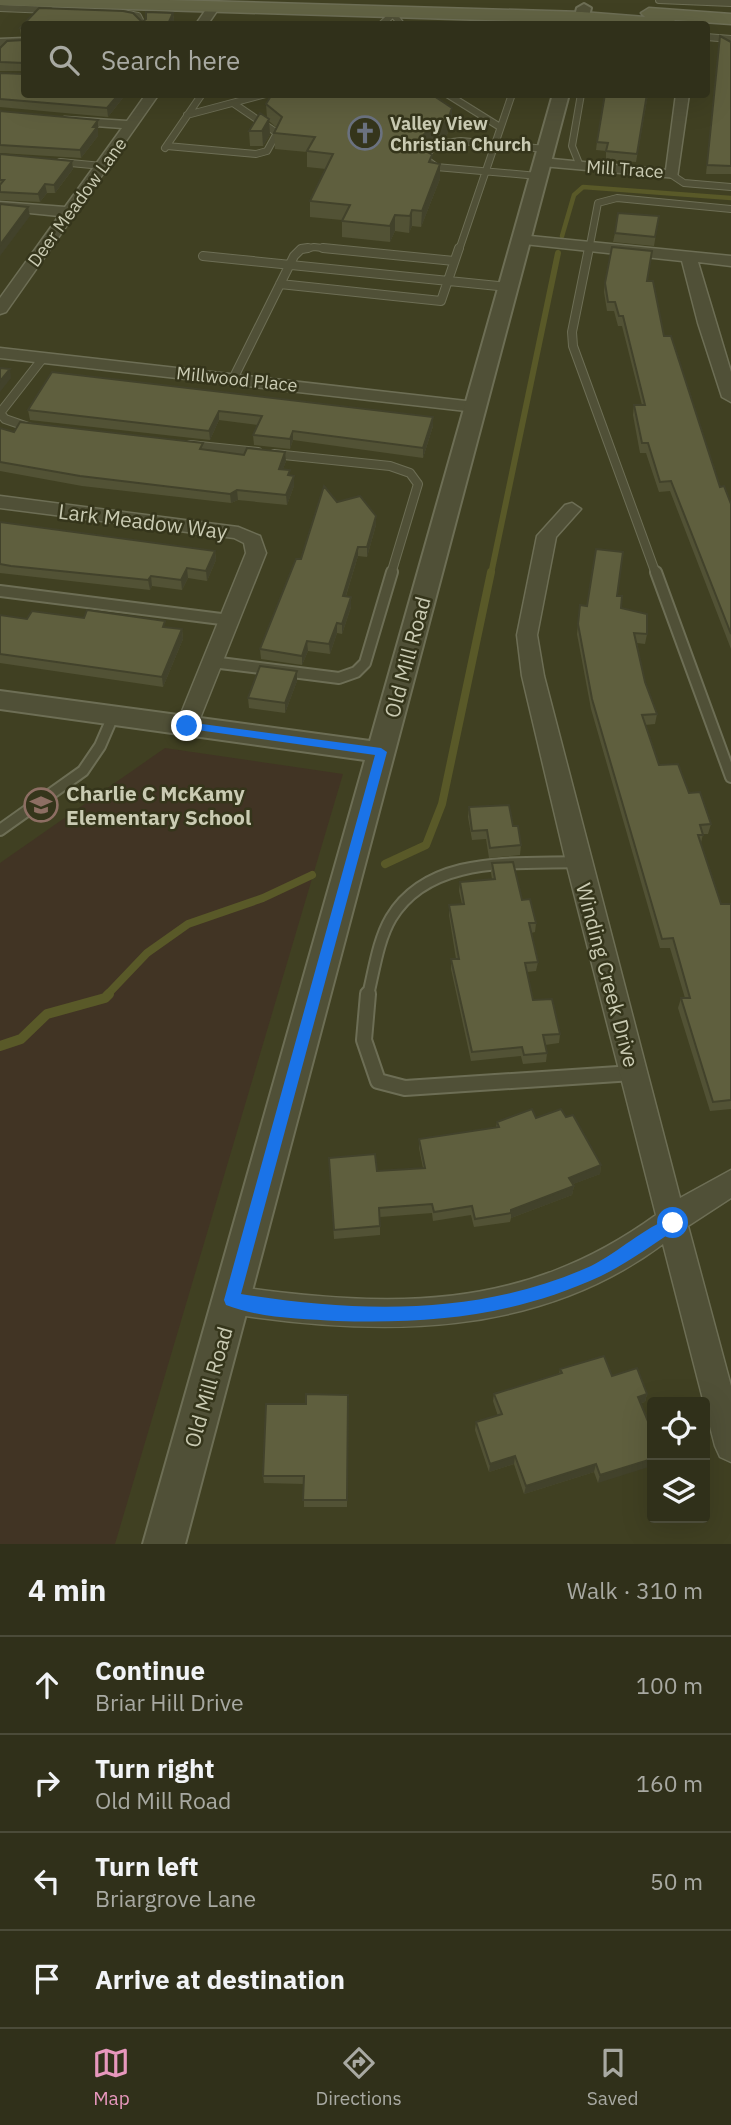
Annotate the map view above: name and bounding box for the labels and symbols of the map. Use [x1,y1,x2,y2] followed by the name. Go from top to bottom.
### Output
[390,112,531,156] place label: Valley View Christian Church
[346,114,384,152] church icon: Valley View Christian Church
[22,133,132,271] street label: Deer Meadow Lane
[586,155,665,183] street label: Mill Trace
[175,361,299,397] street label: Millwood Place
[57,497,230,545] street label: Lark Meadow Way
[377,593,437,721] street label: Old Mill Road
[171,710,202,741] route end
[66,779,251,831] place label: Charlie C McKamy Elementary School
[22,786,60,824] school or university icon: Charlie C McKamy Elementary School
[570,880,646,1070] street label: Winding Creek Drive
[657,1207,688,1238] route start
[177,1323,239,1451] street label: Old Mill Road

